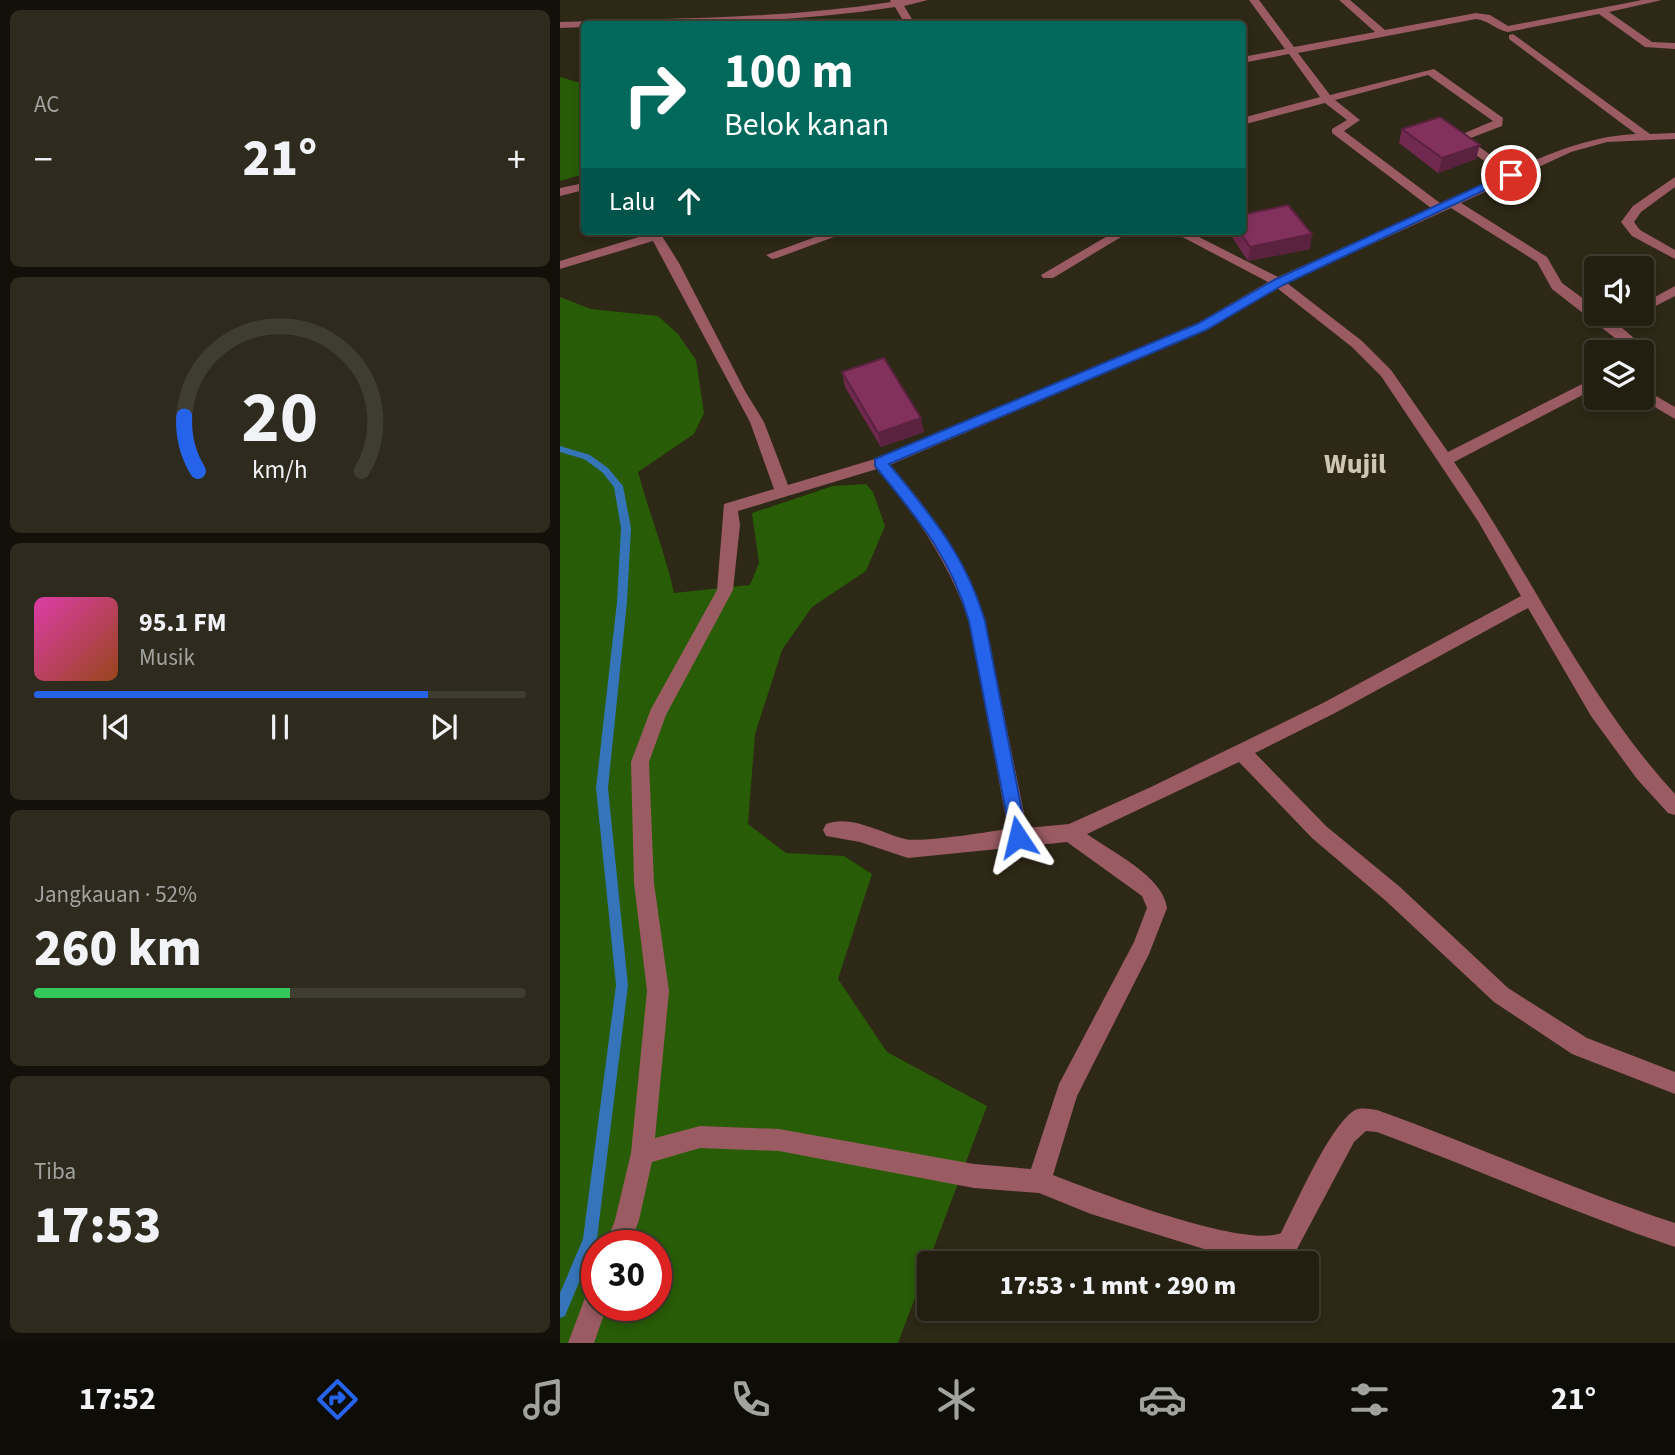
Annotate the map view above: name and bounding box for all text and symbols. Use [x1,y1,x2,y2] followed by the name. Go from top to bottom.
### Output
[724,37,853,107] text: 100 m
[609,49,700,140] icon: right
[34,88,59,121] text: AC
[724,102,889,148] text: Belok kanan
[243,122,317,196] text: 21°
[34,133,53,187] text: −
[507,133,526,187] text: +
[1481,145,1541,205] pin
[1492,156,1530,194] icon: arrive
[670,182,708,220] icon: ahead
[609,183,656,220] text: Lalu
[1584,256,1654,410] map controls
[1584,256,1654,326] button: sound
[1584,340,1654,410] button: layers
[242,366,318,470] text: 20
[1324,444,1386,484] district label: Wujil
[252,452,308,488] text: km/h
[139,604,227,641] text: 95.1 FM
[139,641,195,674] text: Musik
[97,708,135,746] icon: previous
[261,708,299,746] icon: pause
[425,708,463,746] icon: next
[981,800,1055,874] position arrow
[34,878,197,911] text: Jangkauan · 52%
[34,912,202,986] text: 260 km
[34,1155,76,1188] text: Tiba
[34,1189,161,1263] text: 17:53
[581,1230,672,1321] speed limit sign: 30
[1000,1267,1236,1304] text: 17:53 · 1 mnt · 290 m
[313,1375,362,1424] icon: directions
[519,1375,568,1424] icon: music
[726,1375,775,1424] icon: phone
[932,1375,981,1424] icon: climate
[1138,1375,1187,1424] icon: car
[1345,1375,1394,1424] icon: filters
[79,1376,156,1422] text: 17:52
[1551,1376,1596,1422] text: 21°

